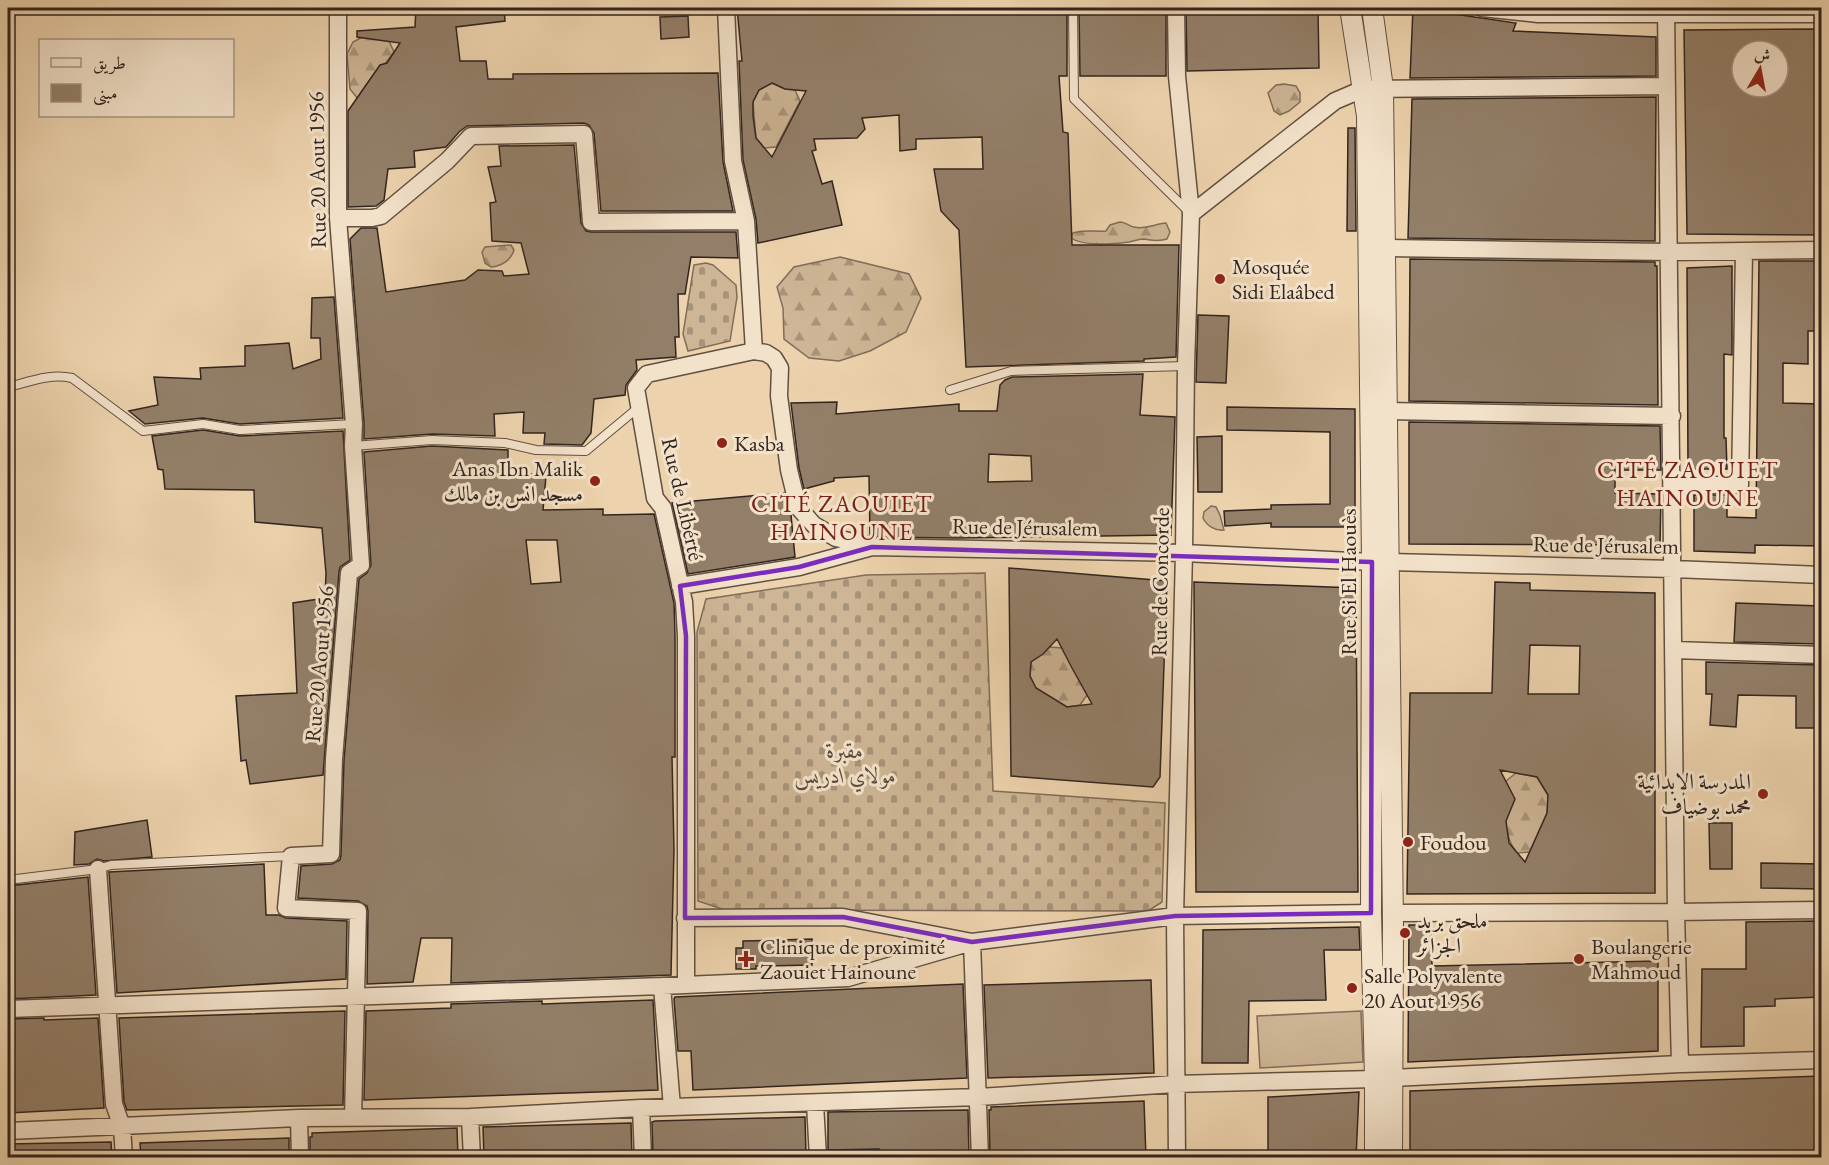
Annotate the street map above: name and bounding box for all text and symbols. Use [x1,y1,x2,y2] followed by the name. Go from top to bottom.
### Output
[39,39,234,117] legend
[1730,39,1790,99] north arrow
[1753,43,1772,66] text: ش
[93,51,126,75] text: طريق
[93,81,118,106] text: مبنى
[301,91,333,249] street label: Rue 20 Aout 1956
[1232,252,1335,306] place label: Mosquée Sidi Elaâbed
[1213,272,1227,286] marker: Mosquée Sidi Elaâbed
[734,429,785,458] place label: Kasba
[655,435,711,564] street label: Rue de Libérté
[715,436,729,450] marker: Kasba
[444,454,584,509] place label: Anas Ibn Malik مسجد انس بن مالك
[1597,454,1779,513] district label: CITÉ ZAOUIET HAINOUNE
[588,474,602,488] marker: Anas Ibn Malik مسجد انس بن مالك
[751,488,933,547] district label: CITÉ ZAOUIET HAINOUNE
[1144,507,1176,657] street label: Rue de Concorde
[1334,508,1363,656] street label: Rue Si El Haouès
[952,511,1098,543] street label: Rue de Jérusalem
[1533,529,1679,561] street label: Rue de Jérusalem
[298,584,340,743] street label: Rue 20 Aout 1956
[794,736,896,793] park label: مقبرة مولاي ادريس
[1637,767,1751,821] place label: المدرسة الابدائية محمد بوضياف
[1756,787,1770,801] marker: المدرسة الابدائية محمد بوضياف
[1420,828,1487,857] place label: Foudou
[1401,835,1415,849] marker: Foudou
[1415,906,1488,960] place label: ملحق بريد الجزائر
[1398,926,1412,940] marker: ملحق بريد الجزائر
[760,932,946,986] place label: Clinique de proximité Zaouiet Hainoune
[1591,932,1692,986] place label: Boulangerie Mahmoud
[737,950,755,968] marker: Clinique de proximité Zaouiet Hainoune
[1572,952,1586,966] marker: Boulangerie Mahmoud
[1364,961,1503,1015] place label: Salle Polyvalente 20 Aout 1956
[1345,981,1359,995] marker: Salle Polyvalente 20 Aout 1956

